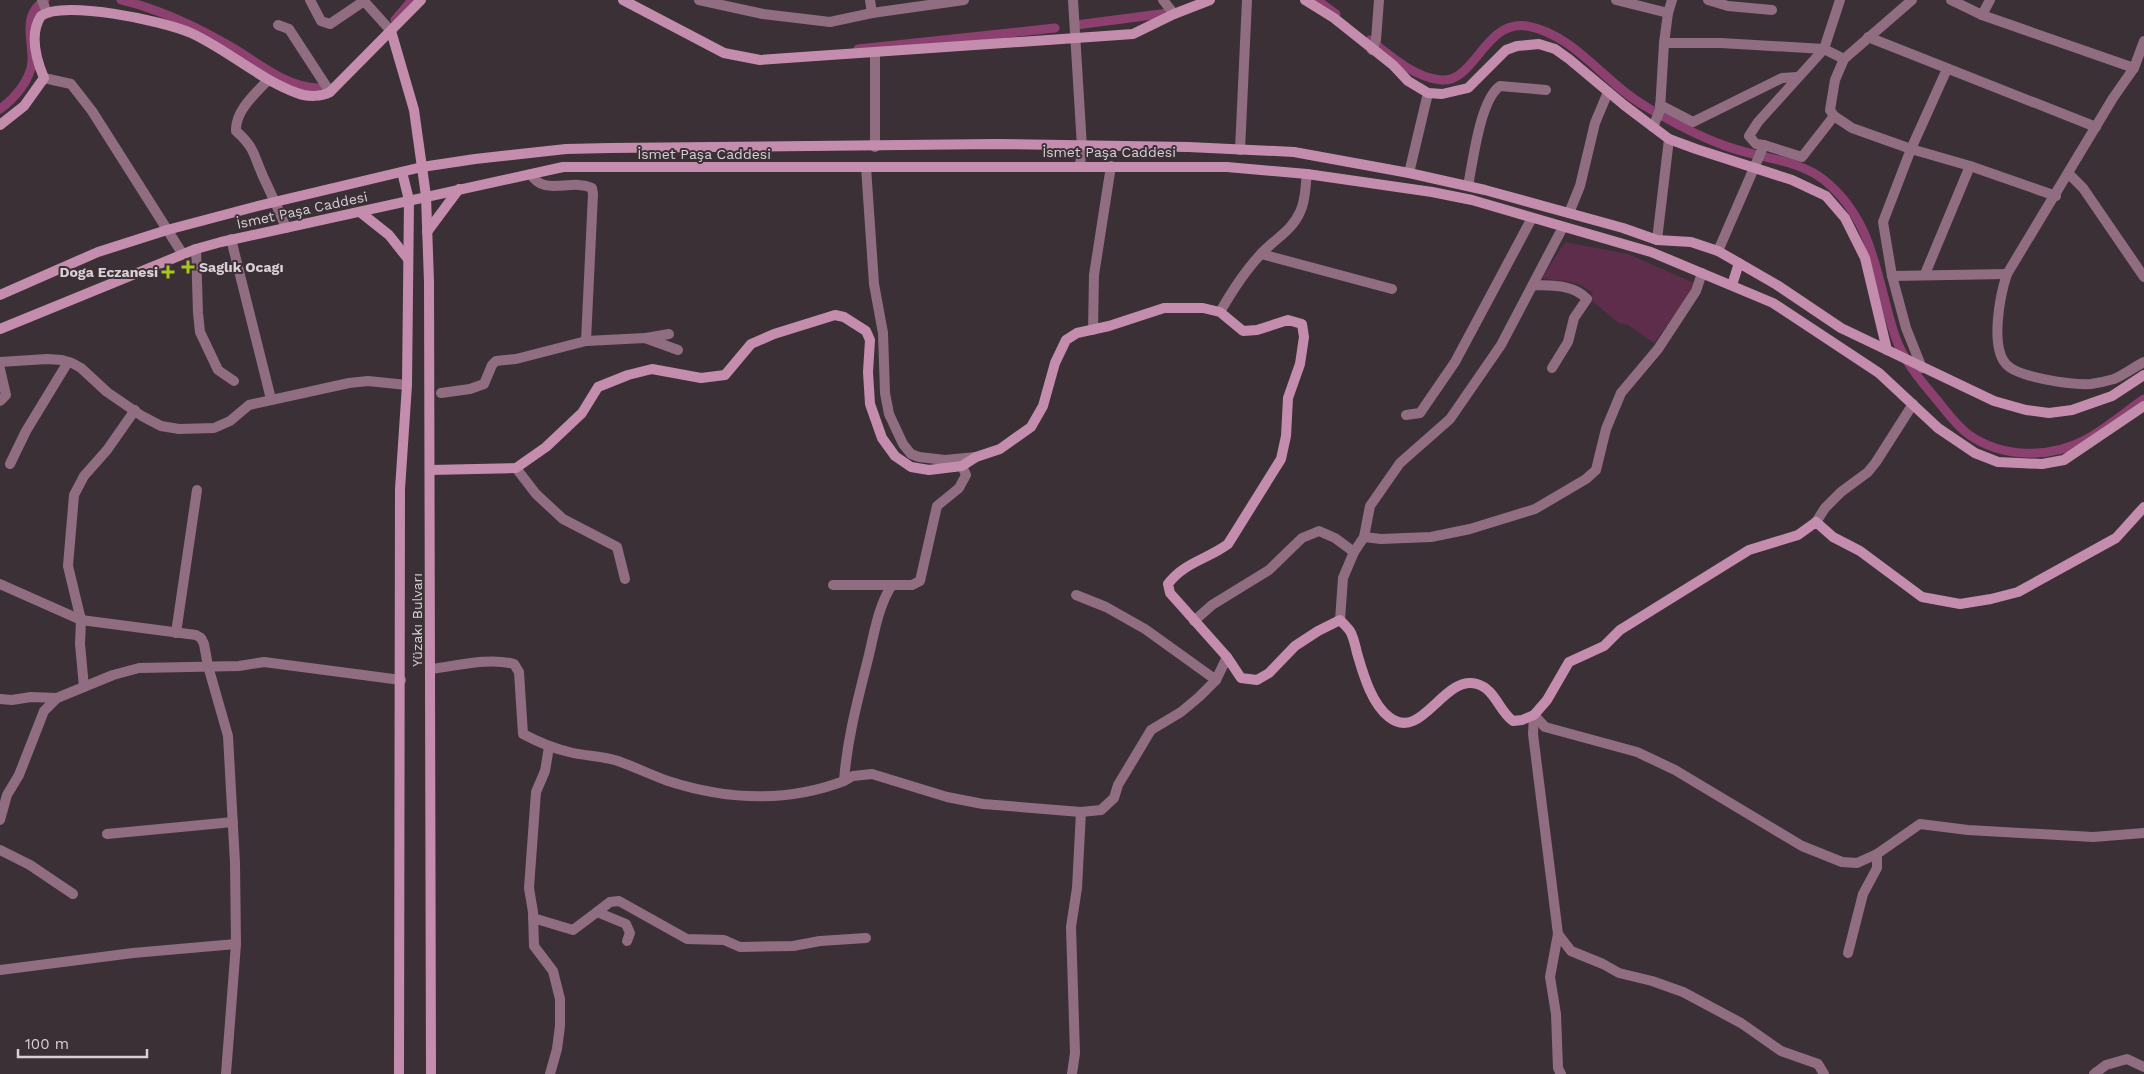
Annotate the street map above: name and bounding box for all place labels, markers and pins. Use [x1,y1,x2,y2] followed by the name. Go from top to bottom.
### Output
[199,259,284,275] place label: Saglık Ocagı
[181,260,195,274] marker: Saglık Ocagı
[60,264,158,280] place label: Doga Eczanesi
[162,266,174,278] marker: Doga Eczanesi

